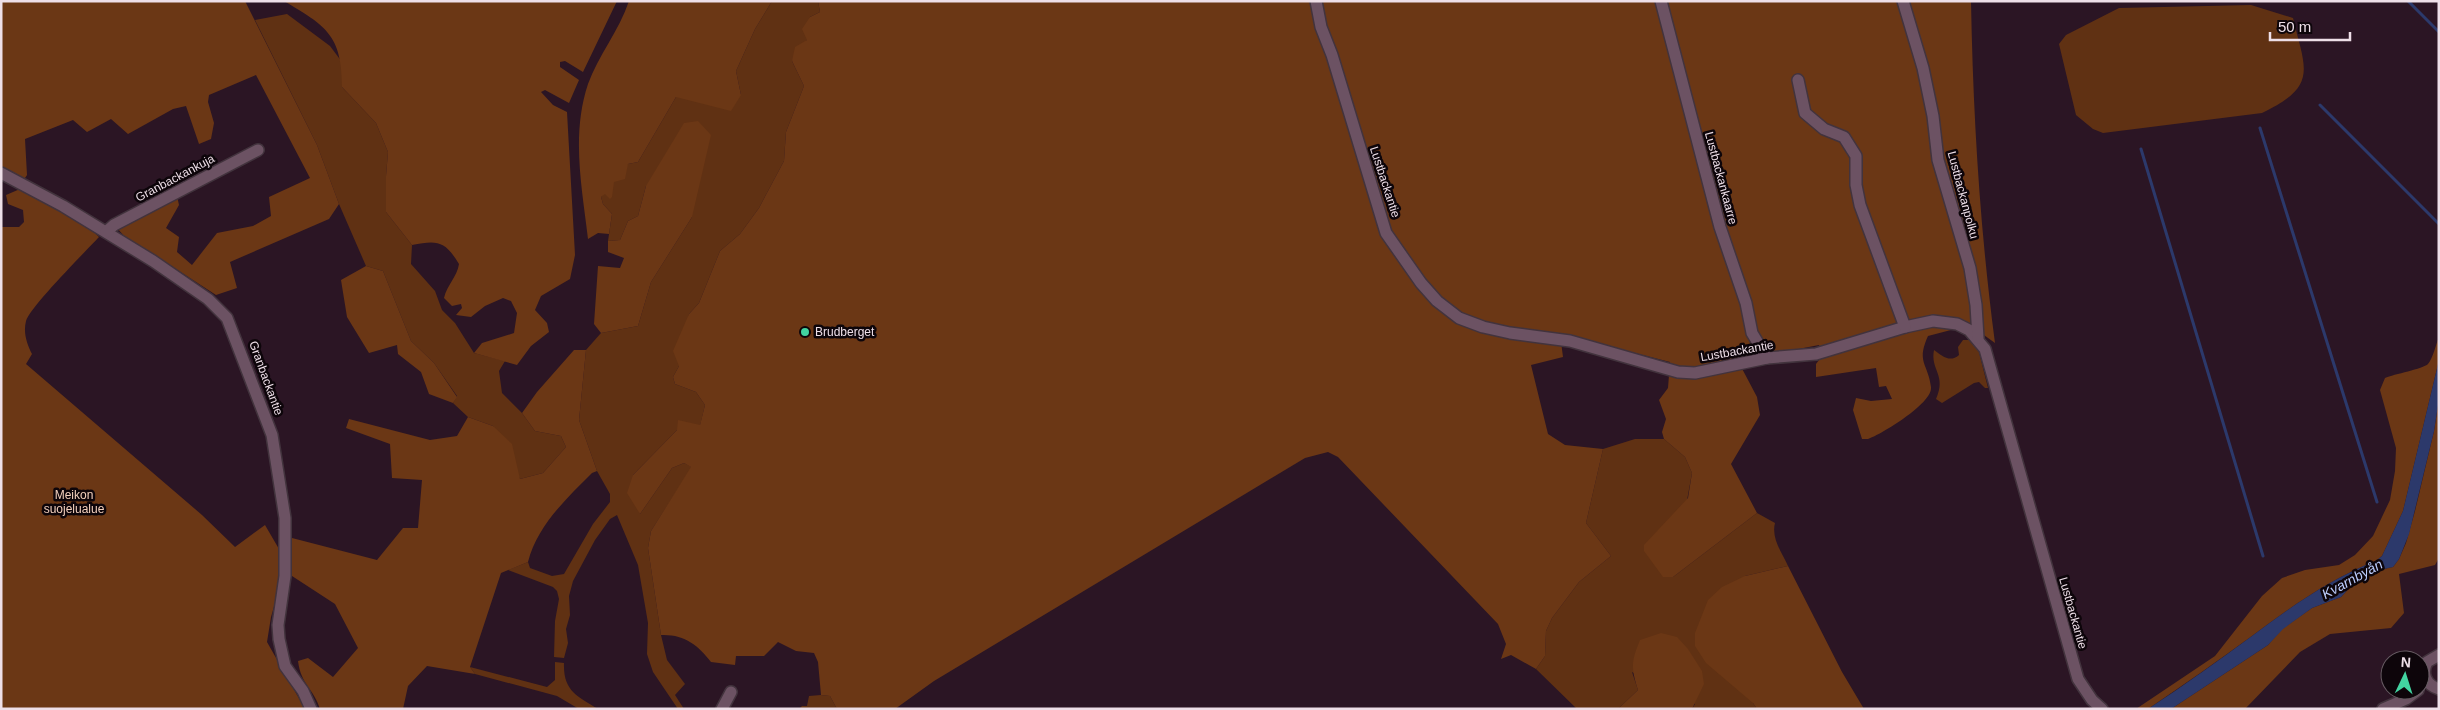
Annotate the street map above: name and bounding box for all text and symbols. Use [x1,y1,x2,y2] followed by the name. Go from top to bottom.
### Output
[2270,10,2350,42] scale bar
[2278,18,2311,35] text: 50 m
[1702,130,1740,226] street label: Lustbackankaarre
[1367,145,1403,220] street label: Lustbackantie
[1945,150,1981,240] street label: Lustbackanpolku
[133,151,217,205] street label: Granbackankuja
[815,325,875,339] place label: Brudberget
[799,326,811,338] marker: Brudberget
[1699,338,1775,364] street label: Lustbackantie
[246,339,286,417] street label: Granbackantie
[44,488,105,516] park label: Meikon suojelualue
[2319,556,2385,602] water label: Kvarnbyån
[2056,575,2090,651] street label: Lustbackantie
[2380,650,2430,700] north arrow
[2400,654,2412,670] text: N

